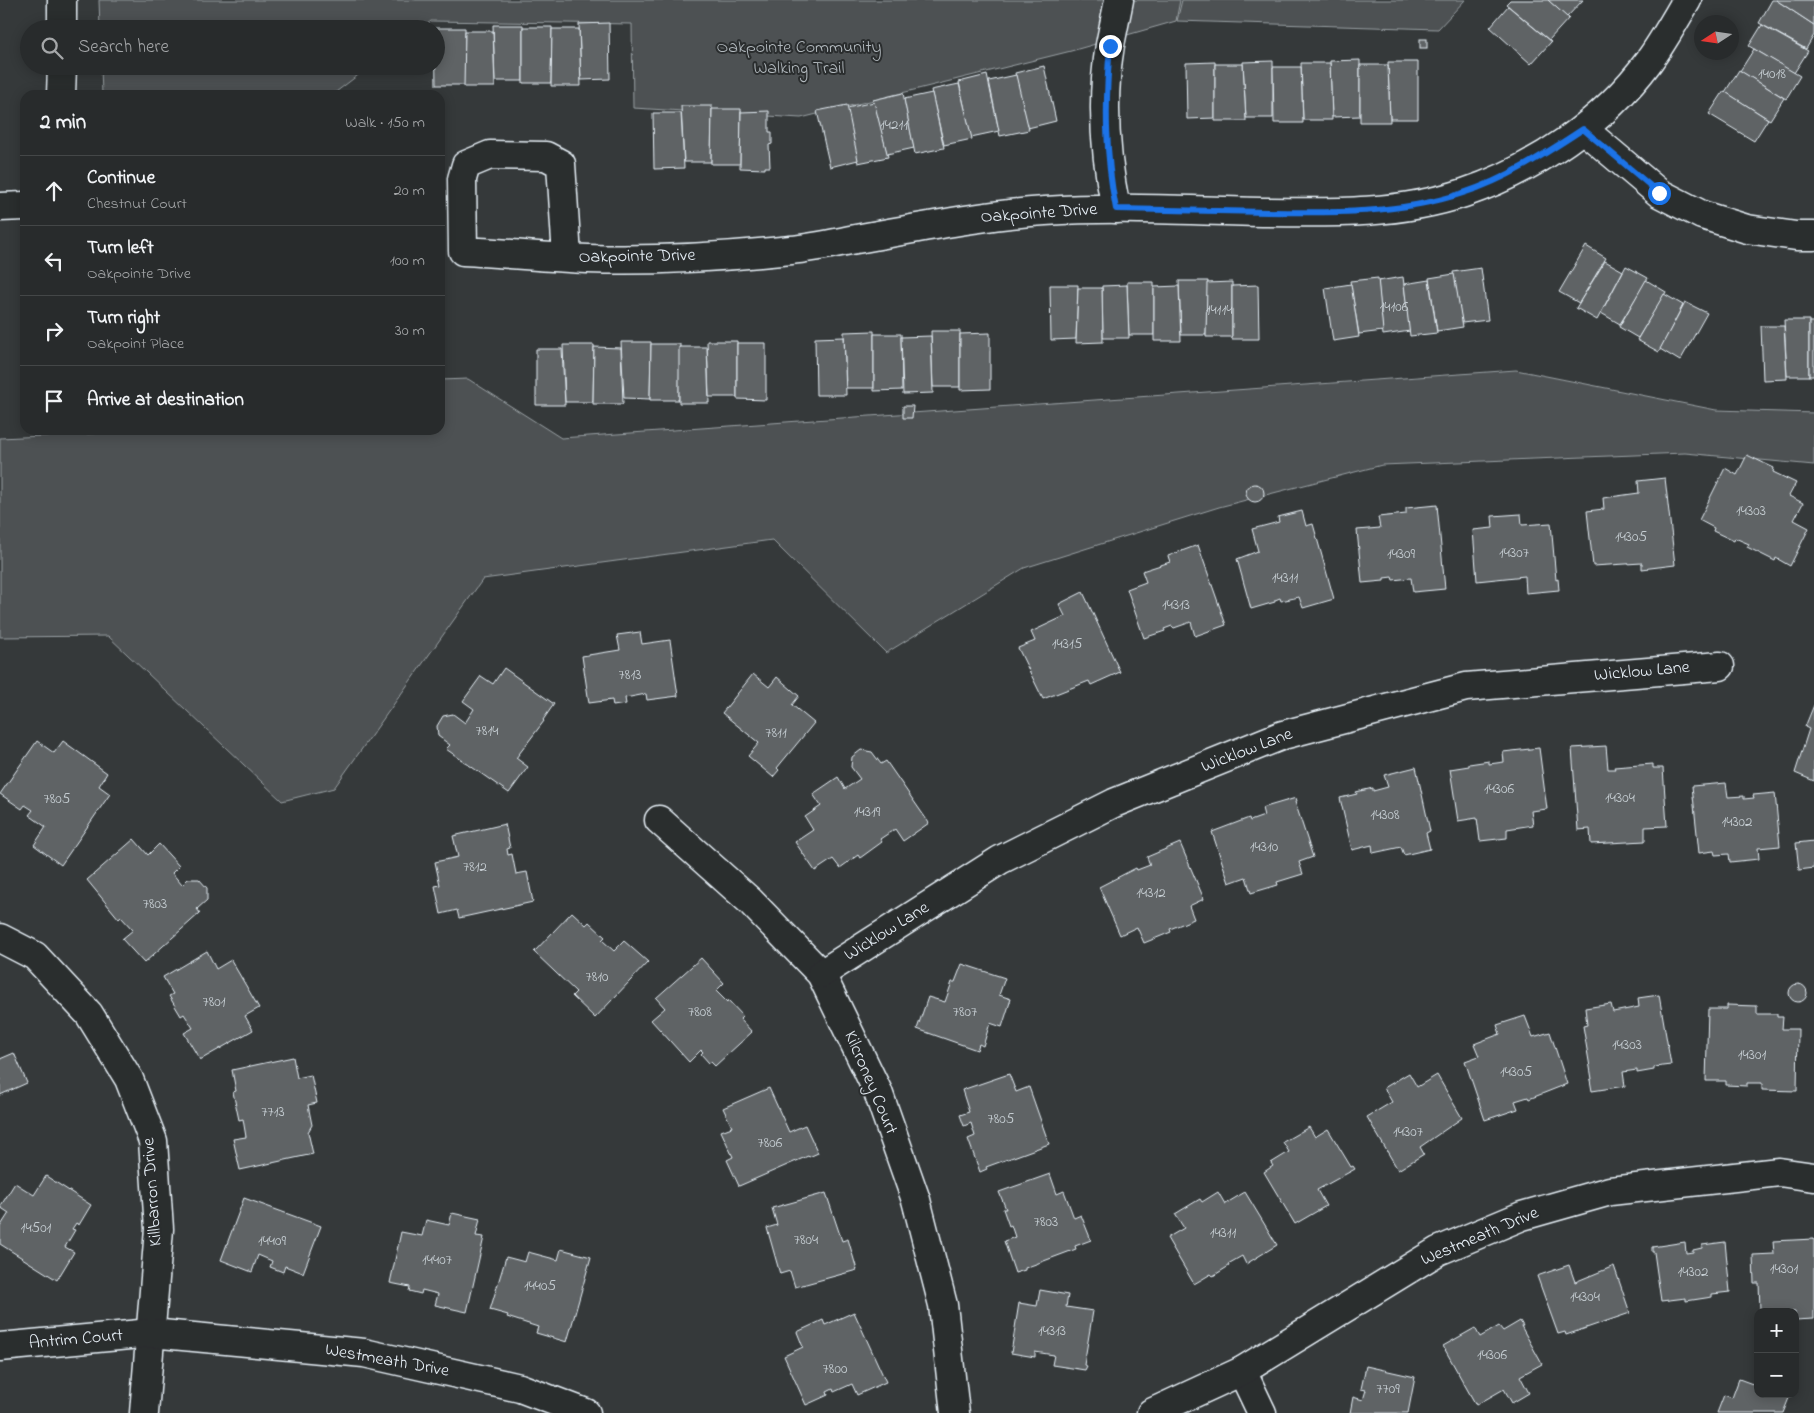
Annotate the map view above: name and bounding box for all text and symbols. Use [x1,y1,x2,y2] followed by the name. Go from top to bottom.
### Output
[1694,15,1739,60] north arrow
[20,20,445,75] search box
[38,34,66,62] icon: search
[78,34,169,61] text: Search here
[717,35,881,83] park label: Oakpointe Community Walking Trail
[1099,35,1122,58] route end
[1758,63,1786,85] house number: 14018
[40,108,86,138] text: 2 min
[345,111,425,135] text: Walk · 150 m
[880,114,908,136] house number: 14211
[87,165,155,192] text: Continue
[40,177,68,205] icon: ahead
[394,179,425,203] text: 20 m
[1648,182,1671,205] route start
[87,192,187,216] text: Chestnut Court
[980,197,1099,231] street label: Oakpointe Drive
[87,235,154,262] text: Turn left
[578,243,697,271] street label: Oakpointe Drive
[40,247,68,275] icon: left
[390,249,425,273] text: 100 m
[87,262,191,286] text: Oakpointe Drive
[1380,296,1409,318] house number: 14106
[1206,299,1232,321] house number: 14114
[87,305,160,332] text: Turn right
[40,317,68,345] icon: right
[395,319,425,343] text: 30 m
[87,332,184,356] text: Oakpoint Place
[40,387,68,415] icon: arrive
[87,387,244,414] text: Arrive at destination
[1736,500,1766,522] house number: 14303
[1615,526,1648,548] house number: 14305
[1499,542,1529,564] house number: 14307
[1387,543,1416,565] house number: 14309
[1272,567,1299,589] house number: 14311
[1162,594,1190,616] house number: 14313
[1052,633,1083,655] house number: 14315
[1593,655,1692,689] street label: Wicklow Lane
[619,664,641,686] house number: 7813
[476,720,498,742] house number: 7814
[1198,721,1297,780] street label: Wicklow Lane
[765,722,787,744] house number: 7811
[1484,778,1515,800] house number: 14306
[1605,787,1635,809] house number: 14304
[44,788,71,810] house number: 7805
[854,801,881,823] house number: 14319
[1370,804,1400,826] house number: 14308
[1721,811,1753,833] house number: 14302
[1250,836,1279,858] house number: 14310
[463,856,488,878] house number: 7812
[1136,882,1166,904] house number: 14312
[143,893,167,915] house number: 7803
[839,895,935,968] street label: Wicklow Lane
[585,966,609,988] house number: 7810
[202,991,226,1013] house number: 7801
[688,1001,712,1023] house number: 7808
[953,1001,977,1023] house number: 7807
[836,1027,904,1139] street label: Kilcroney Court
[1612,1034,1642,1056] house number: 14303
[1738,1044,1766,1066] house number: 14301
[1500,1061,1533,1083] house number: 14305
[261,1101,285,1123] house number: 7713
[988,1108,1015,1130] house number: 7805
[1393,1121,1423,1143] house number: 14307
[758,1132,783,1154] house number: 7806
[136,1136,170,1247] street label: Killbarron Drive
[1417,1200,1544,1274] street label: Westmeath Drive
[1034,1211,1058,1233] house number: 7803
[21,1217,52,1239] house number: 14501
[1210,1222,1237,1244] house number: 14311
[794,1229,818,1251] house number: 7804
[258,1230,287,1252] house number: 14409
[422,1249,452,1271] house number: 14407
[1770,1258,1798,1280] house number: 14301
[1677,1261,1709,1283] house number: 14302
[524,1275,557,1297] house number: 14405
[1570,1286,1600,1308] house number: 14304
[1754,1308,1799,1398] map controls
[1754,1308,1799,1353] button: +
[1038,1320,1066,1342] house number: 14313
[28,1323,124,1357] street label: Antrim Court
[323,1337,452,1385] street label: Westmeath Drive
[1477,1344,1508,1366] house number: 14306
[1754,1353,1799,1398] button: −
[823,1358,848,1380] house number: 7800
[1376,1378,1400,1400] house number: 7709

